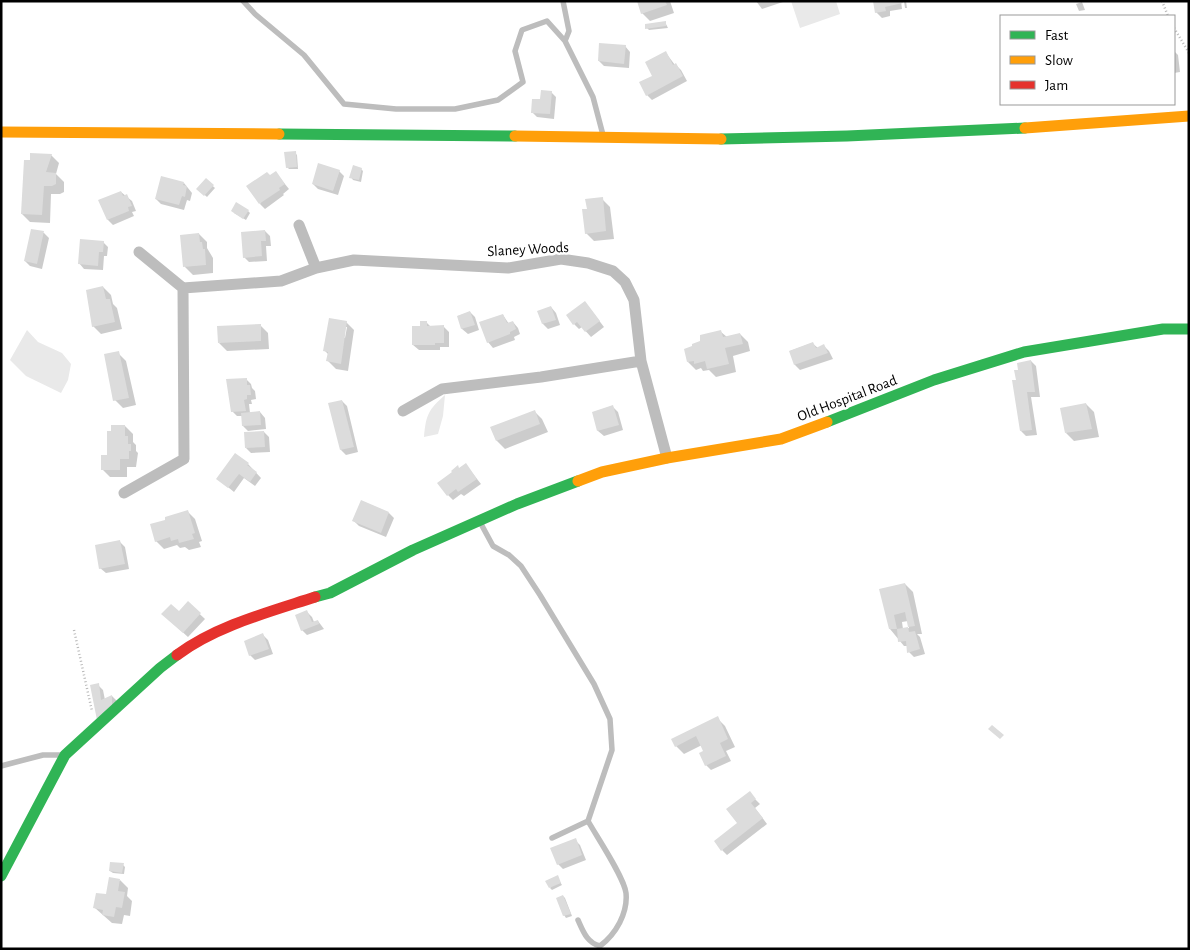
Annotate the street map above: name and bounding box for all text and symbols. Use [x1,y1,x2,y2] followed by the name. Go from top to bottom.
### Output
[1000,15,1175,105] legend
[1045,28,1069,43] text: Fast
[1045,53,1073,68] text: Slow
[1045,78,1068,93] text: Jam
[487,240,569,259] street label: Slaney Woods
[795,373,899,424] street label: Old Hospital Road

